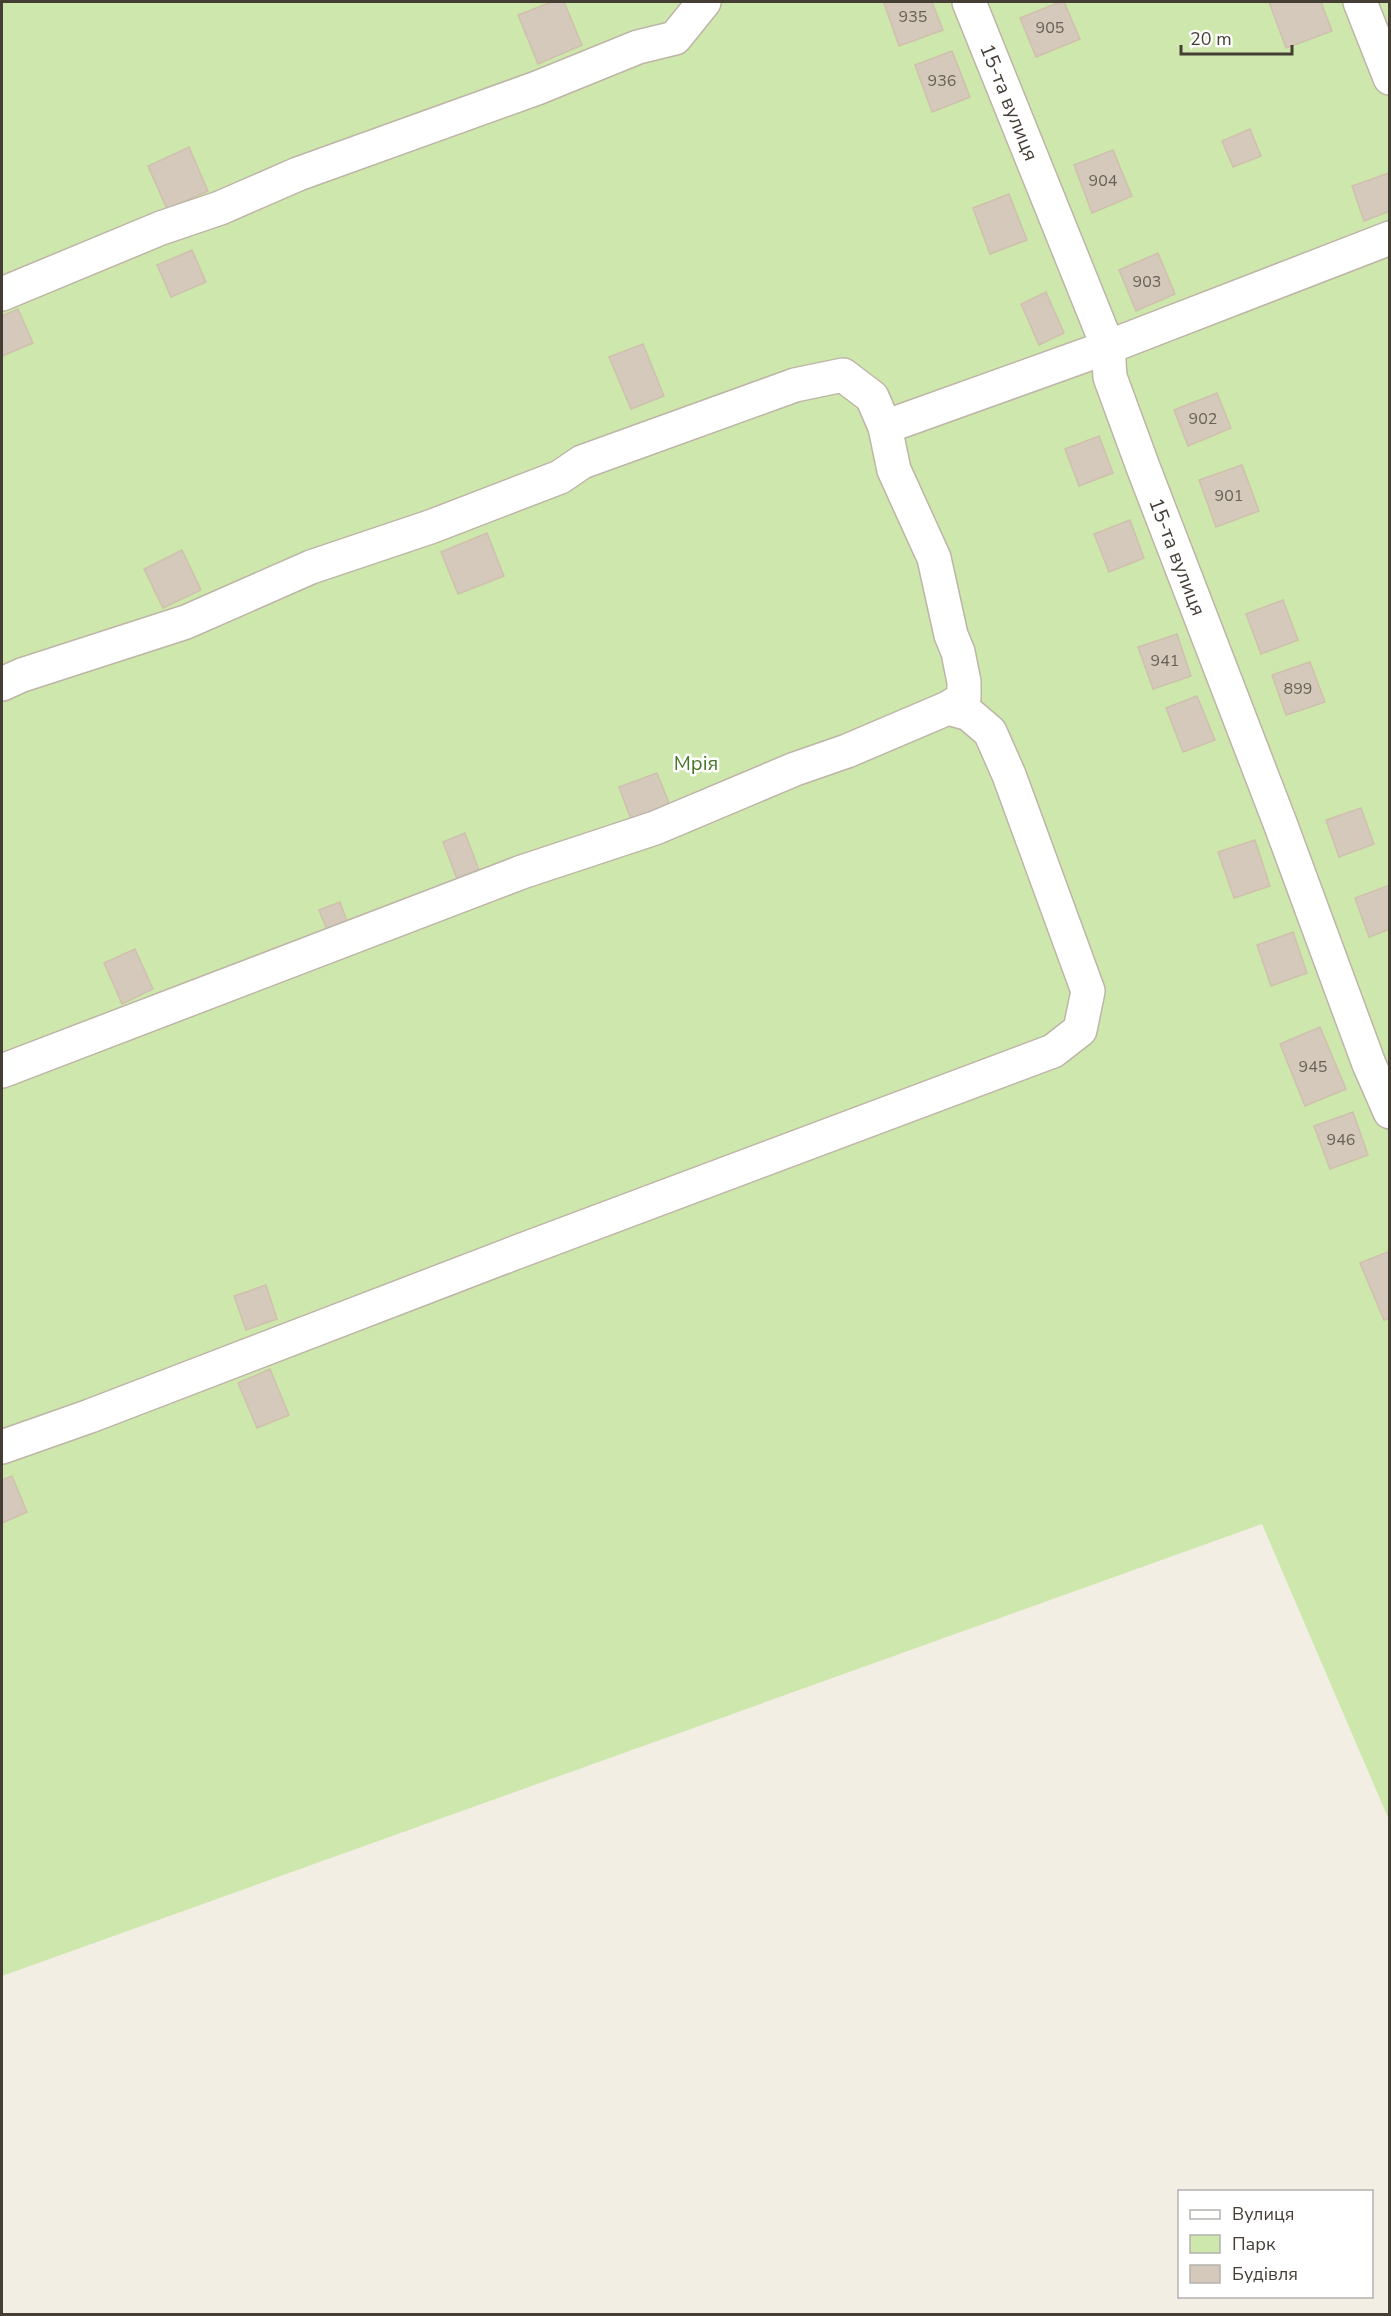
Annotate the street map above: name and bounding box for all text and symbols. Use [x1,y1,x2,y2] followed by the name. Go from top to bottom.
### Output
[899,6,927,28] house number: 935
[1036,17,1064,39] house number: 905
[1181,18,1292,56] scale bar
[1190,27,1232,51] text: 20 m
[974,40,1045,165] street label: 15-та вулиця
[928,70,956,92] house number: 936
[1089,170,1118,192] house number: 904
[1133,271,1161,293] house number: 903
[1189,408,1217,430] house number: 902
[1215,485,1243,507] house number: 901
[1143,494,1212,619] street label: 15-та вулиця
[1151,650,1179,672] house number: 941
[1284,678,1312,700] house number: 899
[674,750,718,777] park label: Мрія
[1299,1056,1327,1078] house number: 945
[1327,1129,1355,1151] house number: 946
[1178,2190,1373,2298] legend
[1232,2202,1294,2226] text: Вулиця
[1232,2232,1276,2256] text: Парк
[1232,2262,1298,2286] text: Будівля

